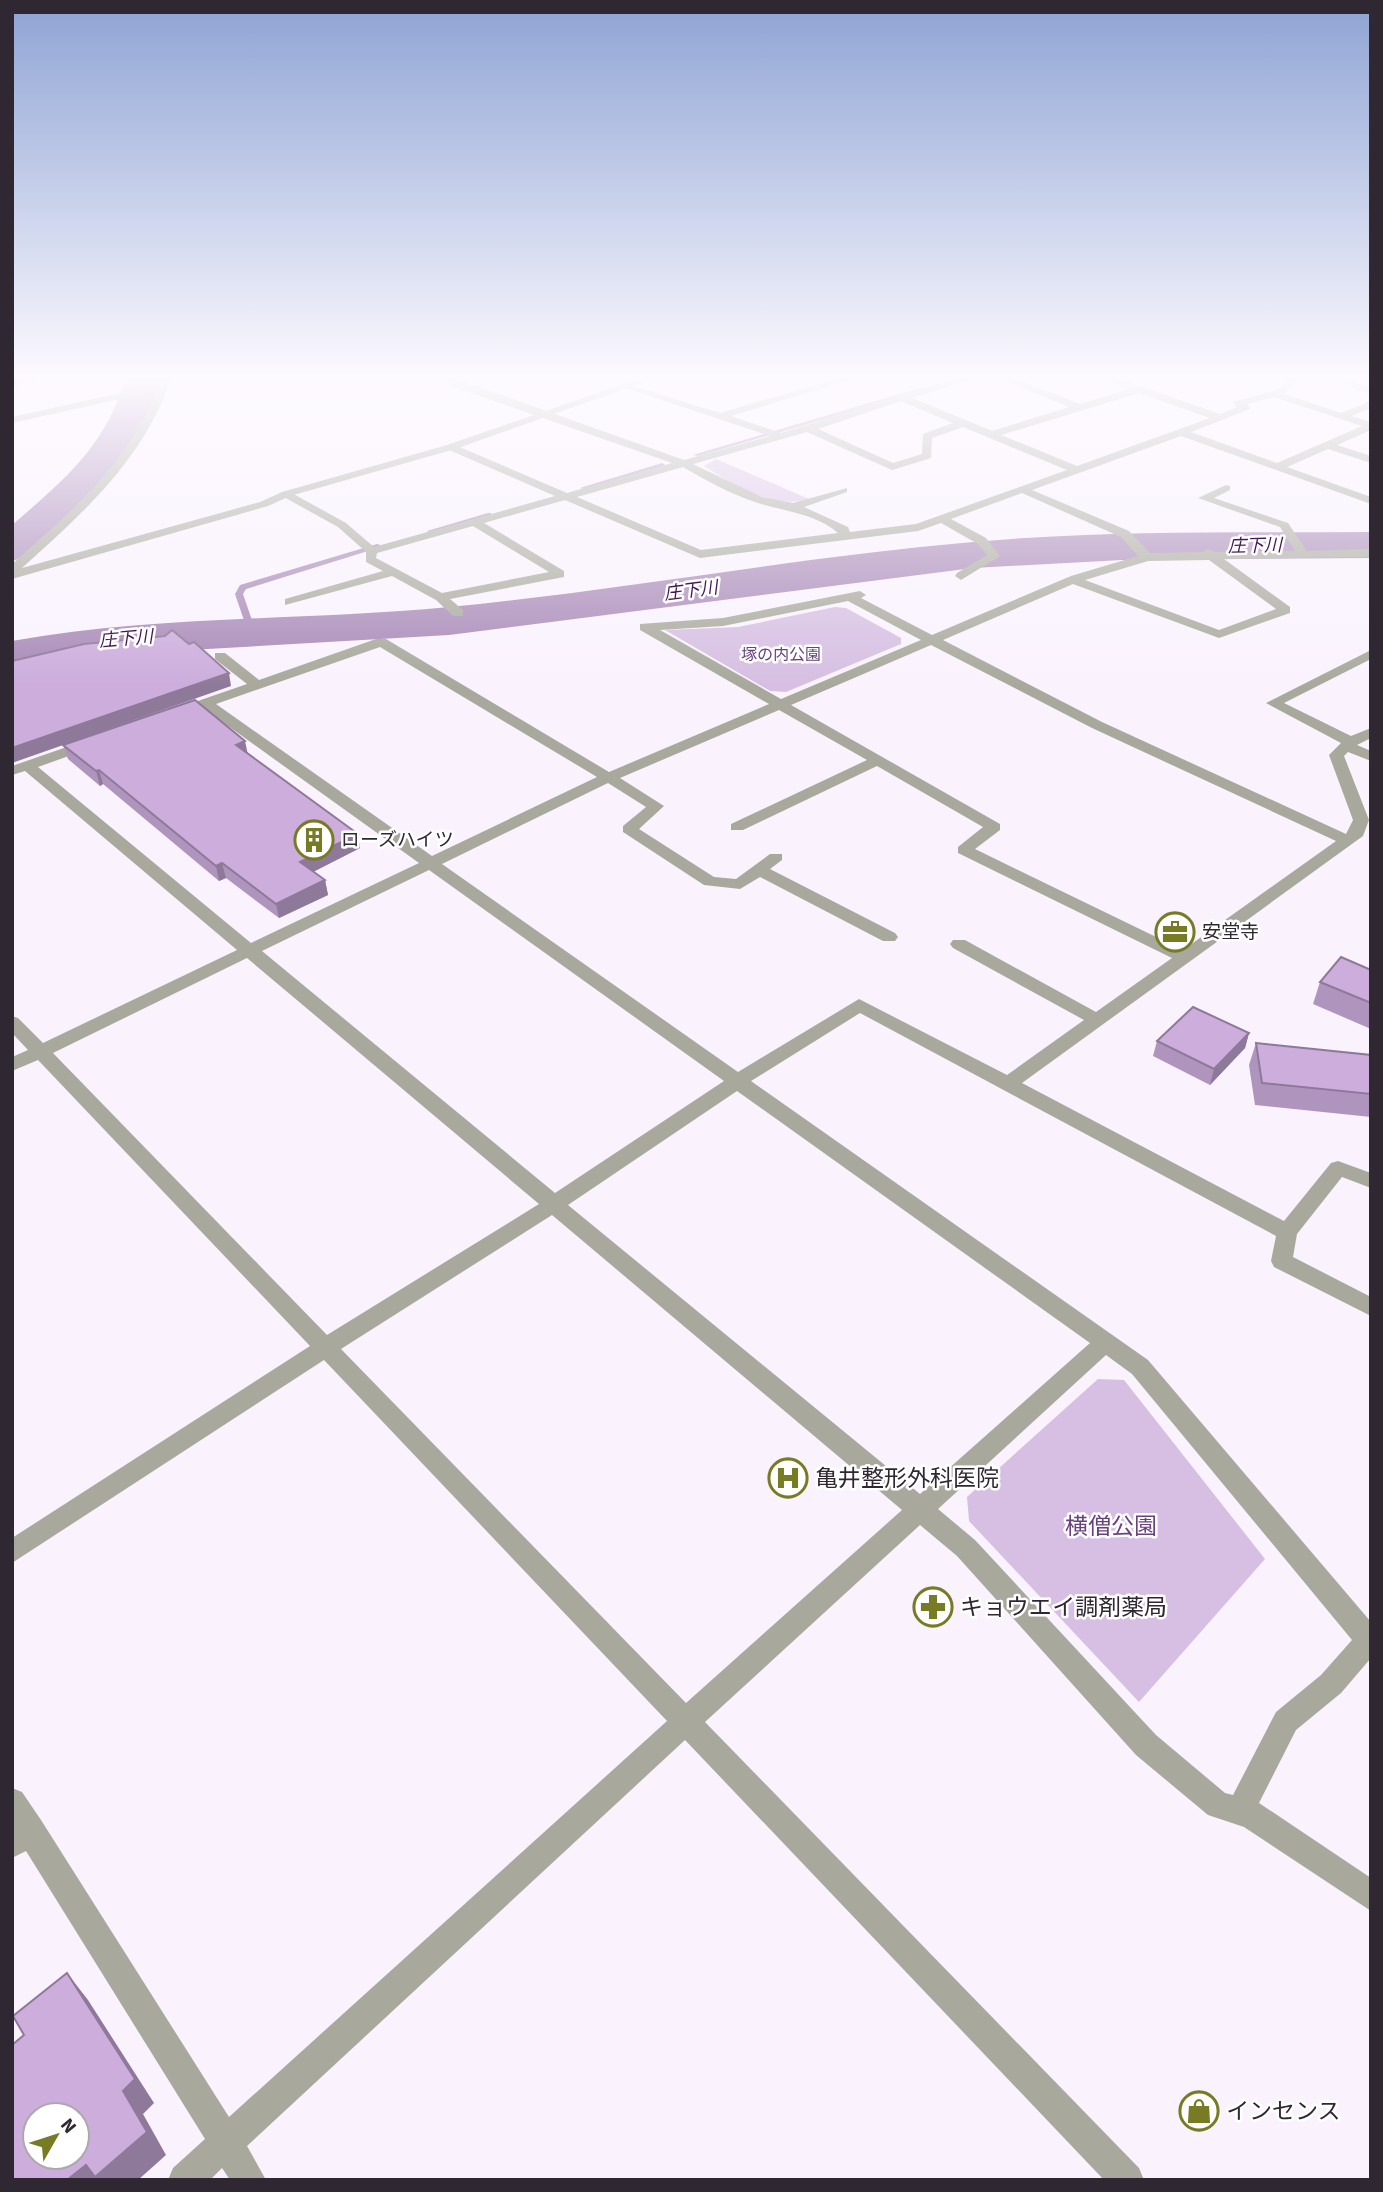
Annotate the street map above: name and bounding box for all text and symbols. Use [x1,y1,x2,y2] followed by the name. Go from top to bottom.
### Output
[1228,533,1284,559] water label: 庄下川
[663,575,721,607] water label: 庄下川
[98,624,156,654] water label: 庄下川
[741,644,821,666] park label: 塚の内公園
[293,819,335,861] building icon: ローズハイツ
[341,827,454,854] place label: ローズハイツ
[1154,911,1196,953] office icon: 安堂寺
[1202,919,1259,946] place label: 安堂寺
[767,1457,809,1499] hospital icon: 亀井整形外科医院
[815,1462,999,1495] place label: 亀井整形外科医院
[1065,1510,1157,1543] park label: 横僧公園
[912,1586,954,1628] pharmacy icon: キョウエイ調剤薬局
[960,1591,1167,1624] place label: キョウエイ調剤薬局
[1178,2090,1220,2132] shop icon: インセンス
[1226,2095,1341,2128] place label: インセンス
[21,2101,91,2171] north arrow
[54,2113,83,2140] text: N

